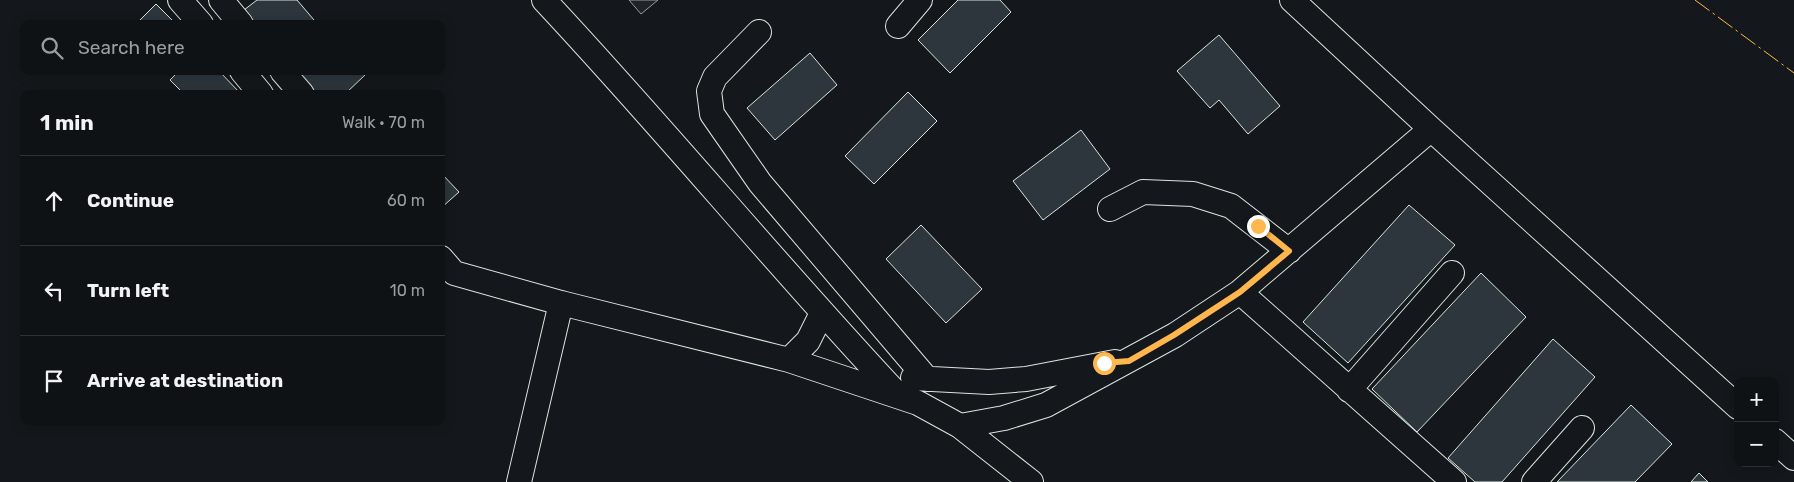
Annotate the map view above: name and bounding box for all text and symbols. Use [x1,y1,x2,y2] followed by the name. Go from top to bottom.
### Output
[20,20,445,75] search box
[38,34,66,62] icon: search
[78,36,185,59] text: Search here
[40,110,94,135] text: 1 min
[342,113,425,132] text: Walk · 70 m
[40,187,68,215] icon: ahead
[87,189,174,212] text: Continue
[387,191,425,210] text: 60 m
[1247,215,1270,238] route end
[40,277,68,305] icon: left
[87,279,169,302] text: Turn left
[390,281,425,300] text: 10 m
[1093,352,1116,375] route start
[40,367,68,395] icon: arrive
[87,369,283,392] text: Arrive at destination
[1734,377,1779,467] map controls
[1734,377,1779,422] button: +
[1734,422,1779,467] button: −

